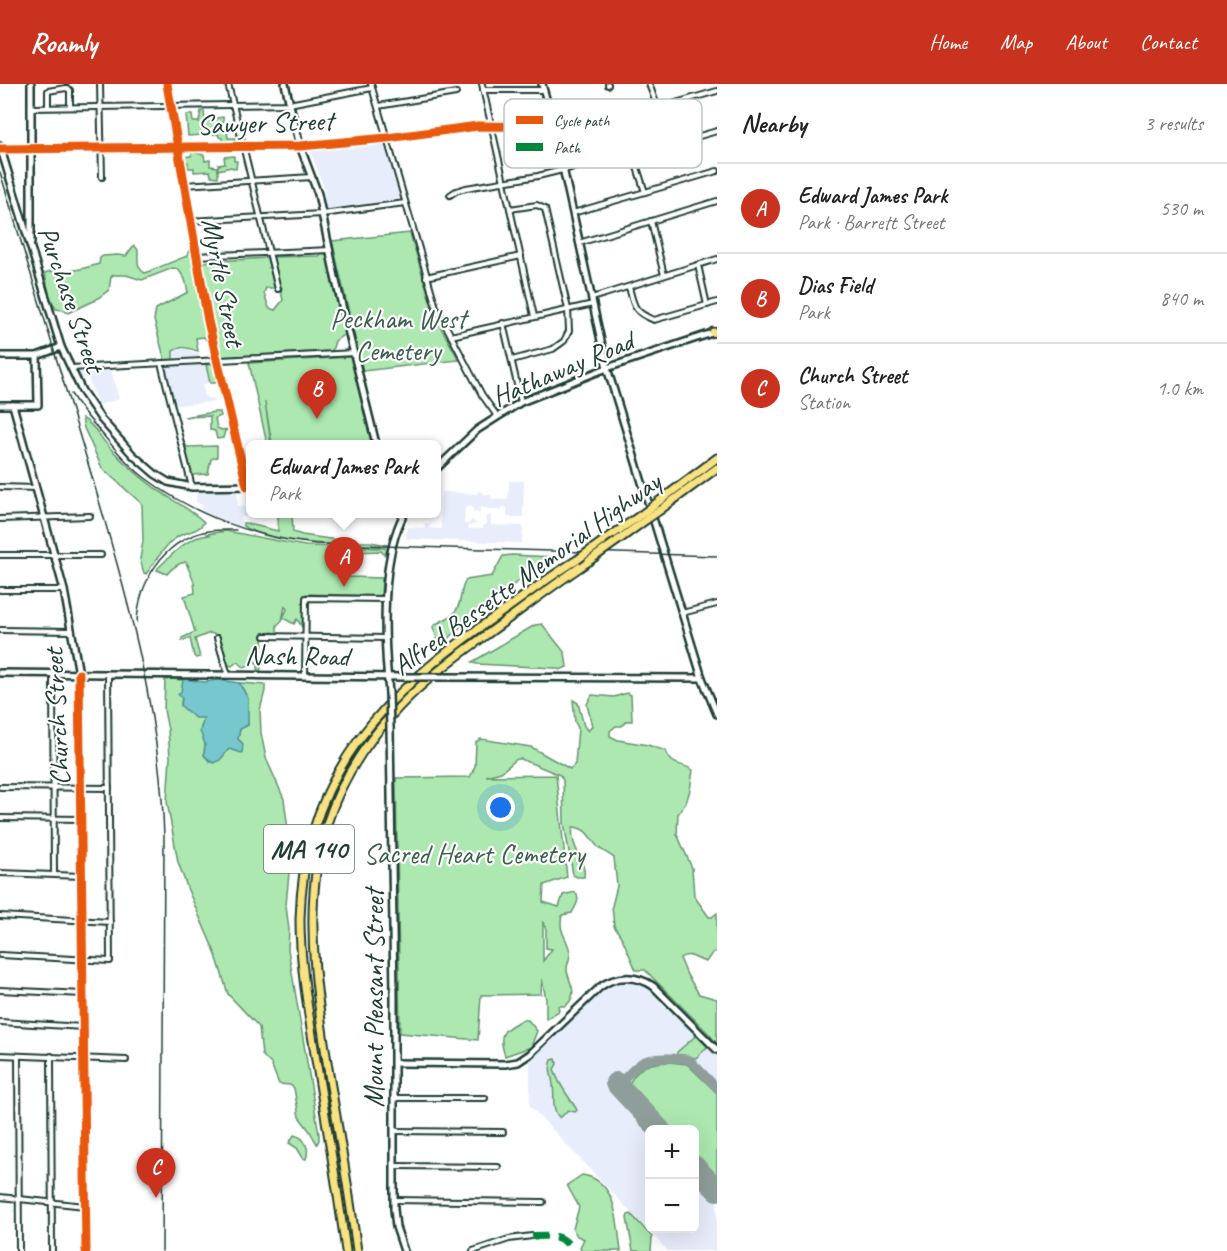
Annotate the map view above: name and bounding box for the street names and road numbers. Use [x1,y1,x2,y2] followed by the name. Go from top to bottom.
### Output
[196,103,337,142] street label: Sawyer Street
[194,215,254,352] street label: Myrtle Street
[30,222,114,379] street label: Purchase Street
[486,321,642,414] street label: Hathaway Road
[385,463,669,683] street label: Alfred Bessette Memorial Highway
[245,637,353,674] street label: Nash Road
[35,645,78,786] street label: Church Street
[264,825,354,873] road number: MA 140
[356,885,391,1107] street label: Mount Pleasant Street

